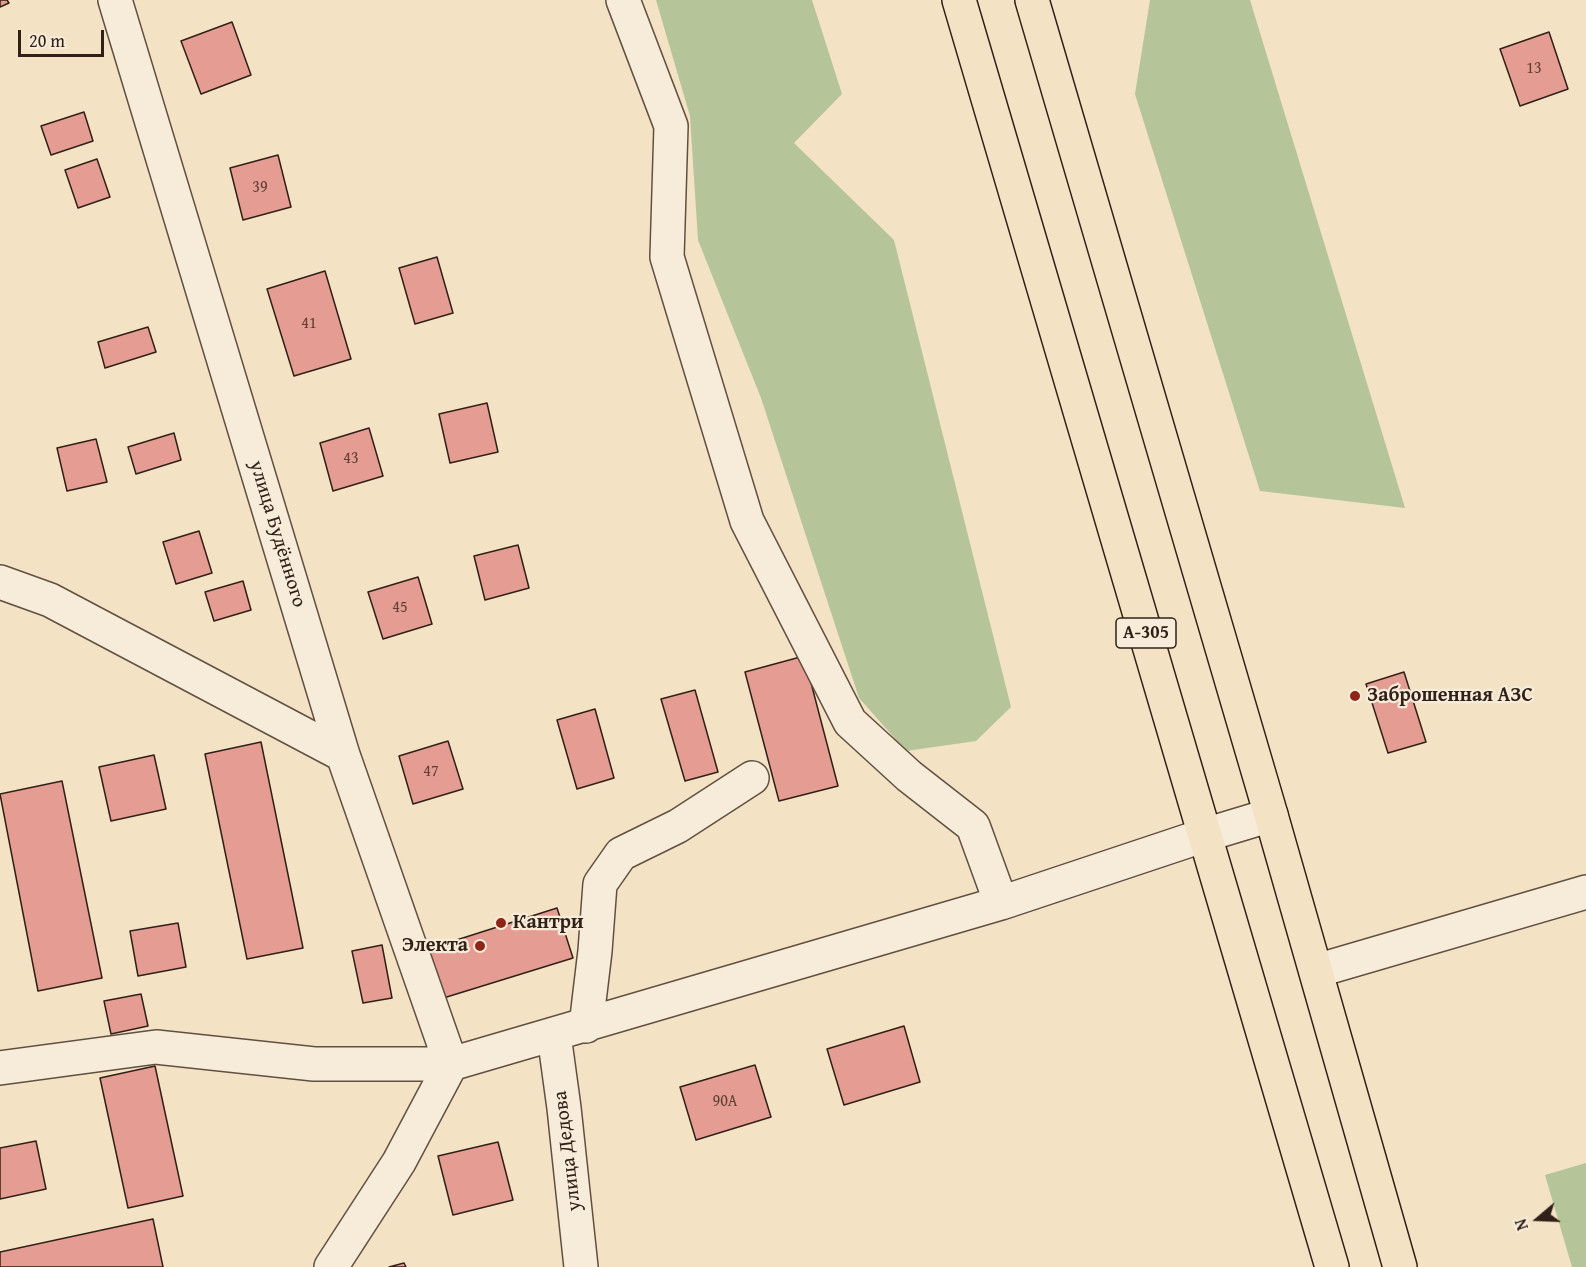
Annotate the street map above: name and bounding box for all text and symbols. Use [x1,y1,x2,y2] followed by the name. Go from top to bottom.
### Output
[21,18,106,56] scale bar
[29,27,65,54] text: 20 m
[1526,59,1542,79] house number: 13
[252,178,268,198] house number: 39
[301,314,317,334] house number: 41
[343,449,359,469] house number: 43
[243,458,311,610] street label: улица Будённого
[392,598,408,618] house number: 45
[1116,618,1176,648] road number: А-305
[1367,684,1533,708] place label: Заброшенная АЗС
[1348,689,1362,703] marker: Заброшенная АЗС
[423,762,439,782] house number: 47
[513,911,583,935] place label: Кантри
[494,916,508,930] marker: Кантри
[402,934,468,958] place label: Электа
[473,939,487,953] marker: Электа
[549,1090,587,1212] street label: улица Дедова
[712,1092,738,1112] house number: 90А
[1508,1189,1568,1249] north arrow
[1508,1216,1534,1234] text: N

